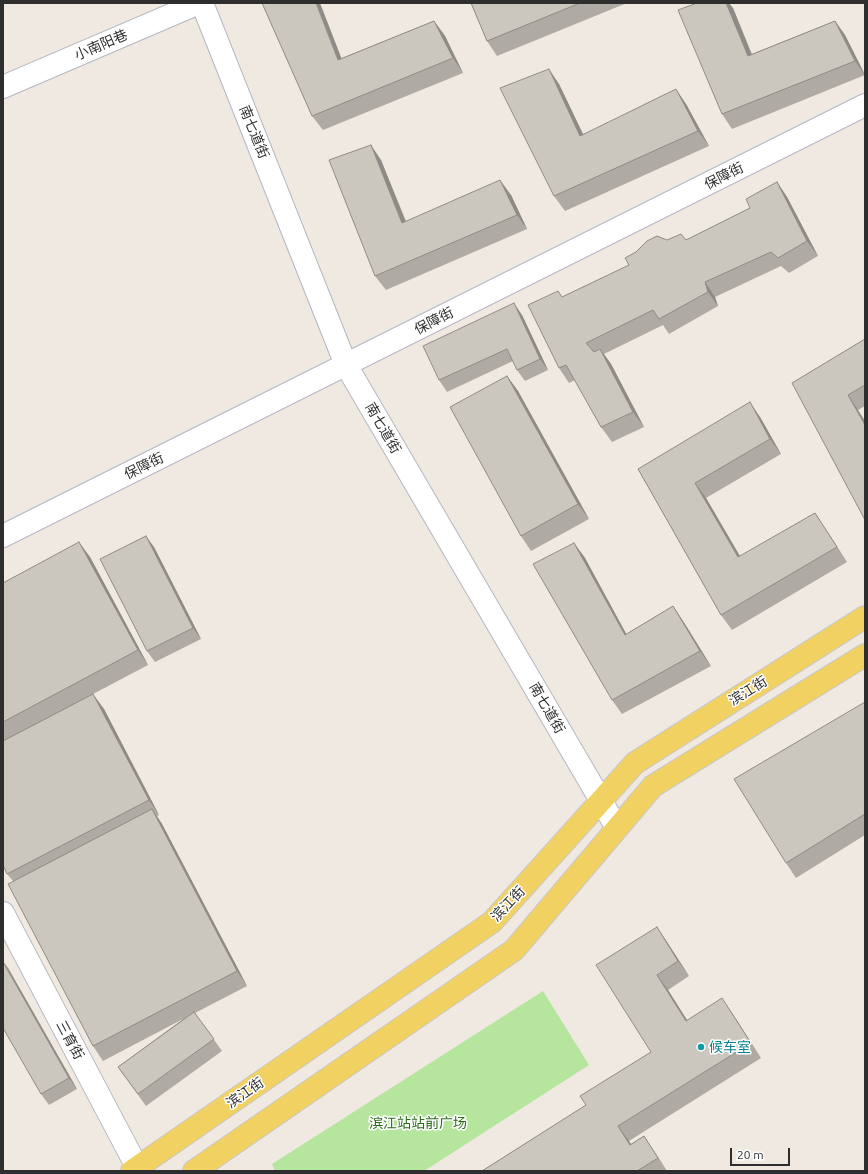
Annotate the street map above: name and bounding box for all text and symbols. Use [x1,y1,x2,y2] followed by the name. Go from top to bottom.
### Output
[72,26,130,64] street label: 小南阳巷
[236,103,272,161] street label: 南七道街
[701,159,747,193] street label: 保障街
[411,304,457,338] street label: 保障街
[362,400,404,456] street label: 南七道街
[121,449,167,483] street label: 保障街
[726,673,770,709] street label: 滨江街
[526,680,568,736] street label: 南七道街
[488,883,528,925] street label: 滨江街
[53,1018,87,1062] street label: 三育街
[709,1039,751,1055] place label: 候车室
[696,1042,706,1052] marker: 候车室
[223,1074,267,1112] street label: 滨江街
[369,1115,467,1131] park label: 滨江站站前广场
[732,1140,792,1166] scale bar
[737,1148,764,1161] text: 20 m

